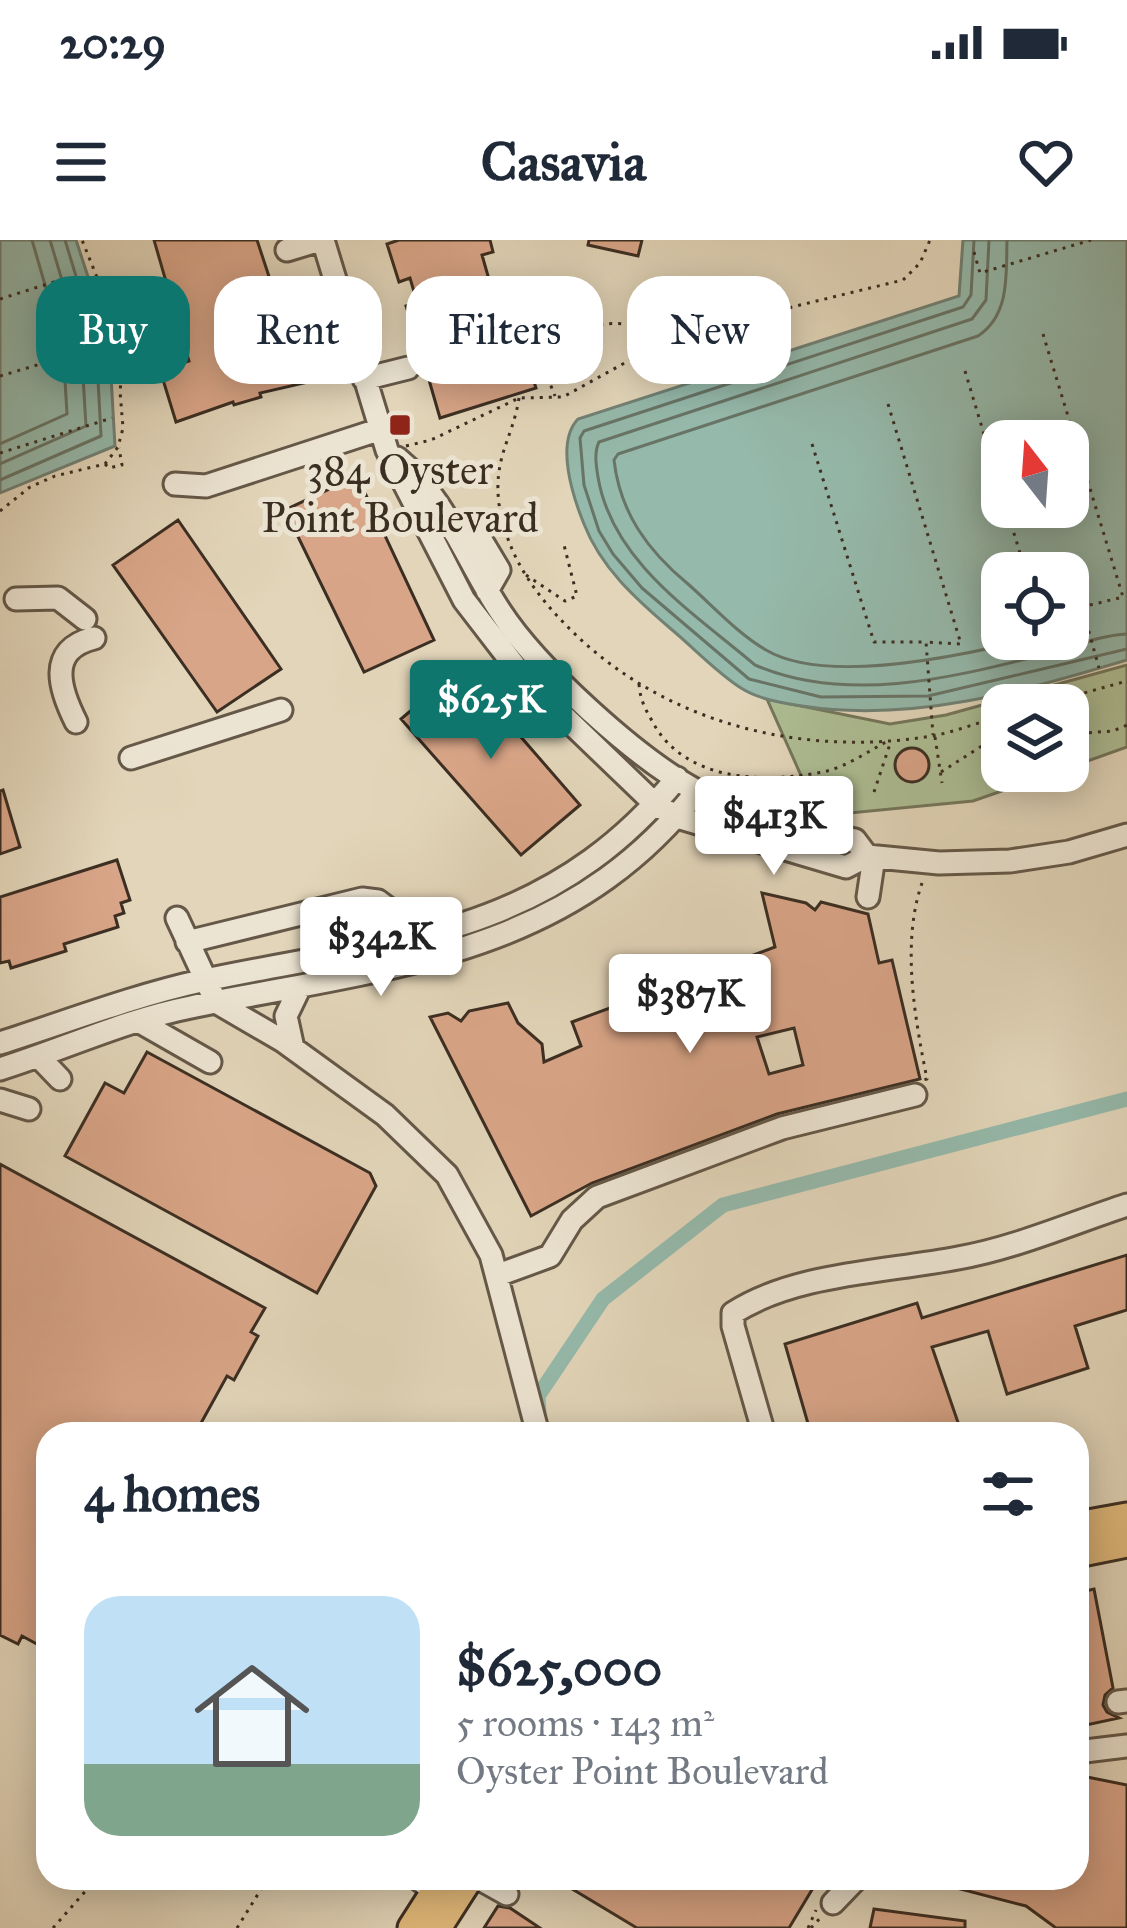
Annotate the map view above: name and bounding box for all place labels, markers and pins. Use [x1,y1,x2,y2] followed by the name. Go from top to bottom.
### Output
[387,412,413,438] marker: 384 Oyster Point Boulevard
[261,444,539,544] place label: 384 Oyster Point Boulevard
[407,660,575,762] pin: $625K
[690,776,858,878] pin: $413K
[297,897,465,999] pin: $342K
[606,954,774,1056] pin: $387K

